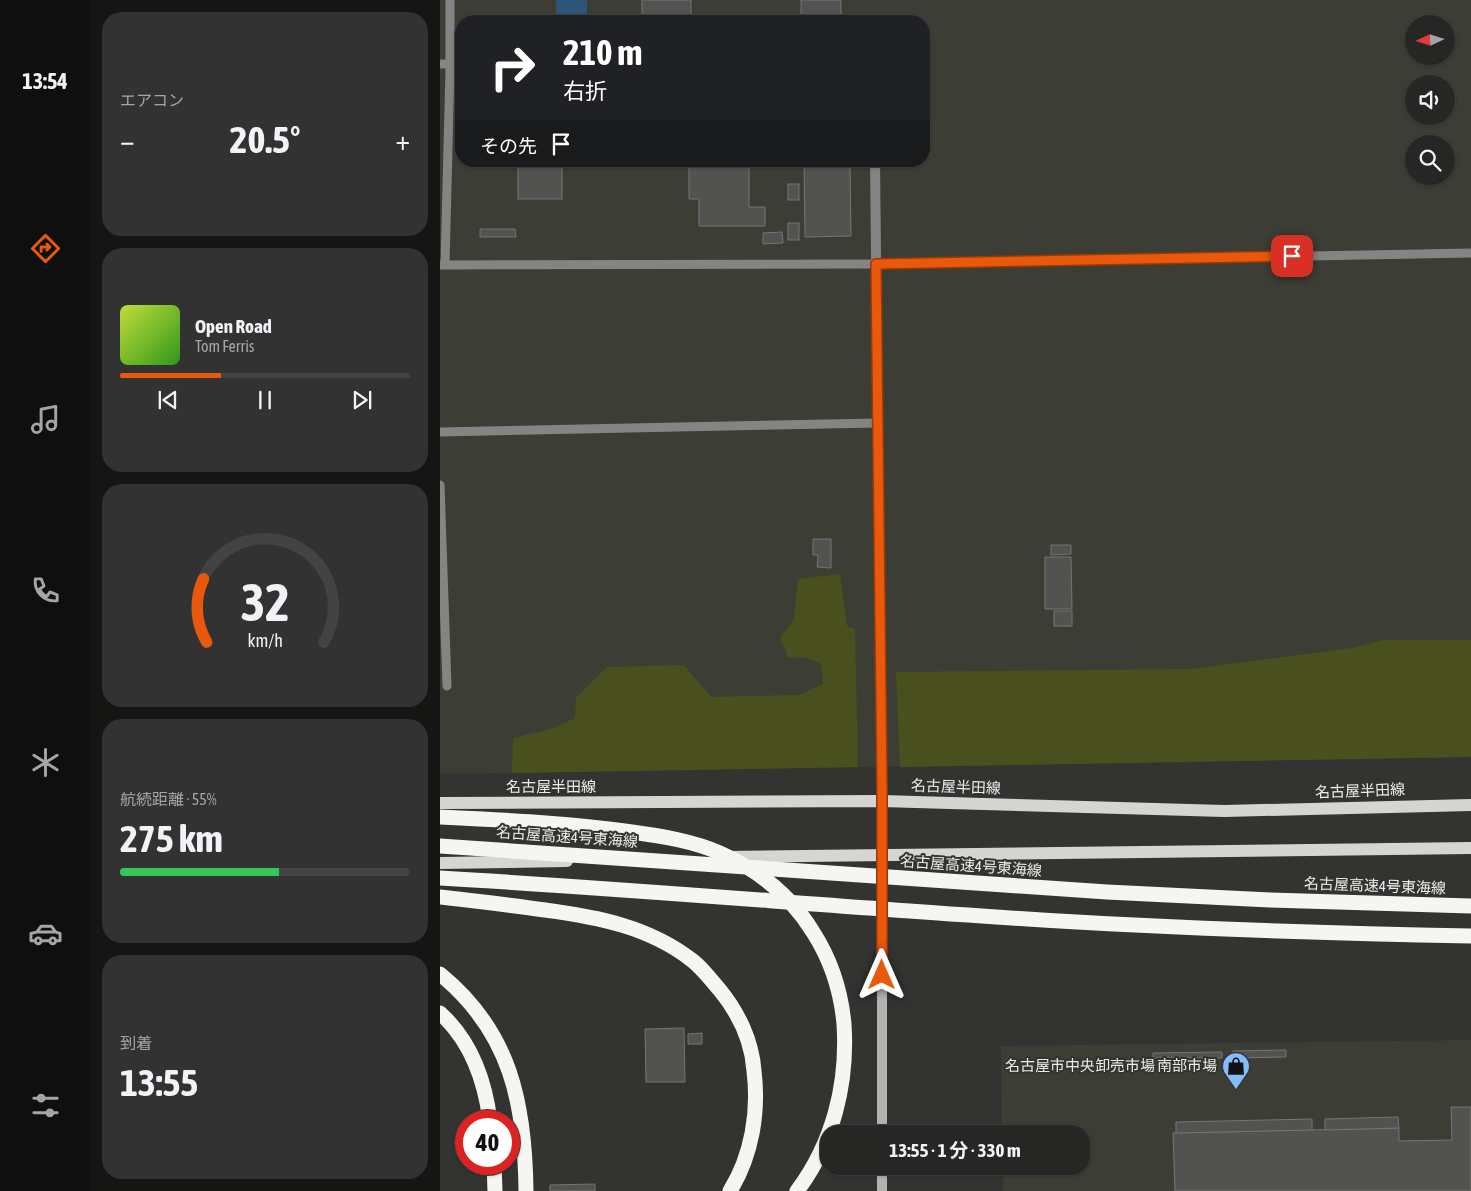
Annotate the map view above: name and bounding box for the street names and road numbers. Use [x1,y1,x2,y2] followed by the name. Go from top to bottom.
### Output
[911,776,1001,797] street label: 名古屋半田線
[506,778,596,795] street label: 名古屋半田線
[1315,780,1405,801] street label: 名古屋半田線
[496,823,638,850] street label: 名古屋高速4号東海線
[900,852,1042,879] street label: 名古屋高速4号東海線
[1304,875,1446,896] street label: 名古屋高速4号東海線

